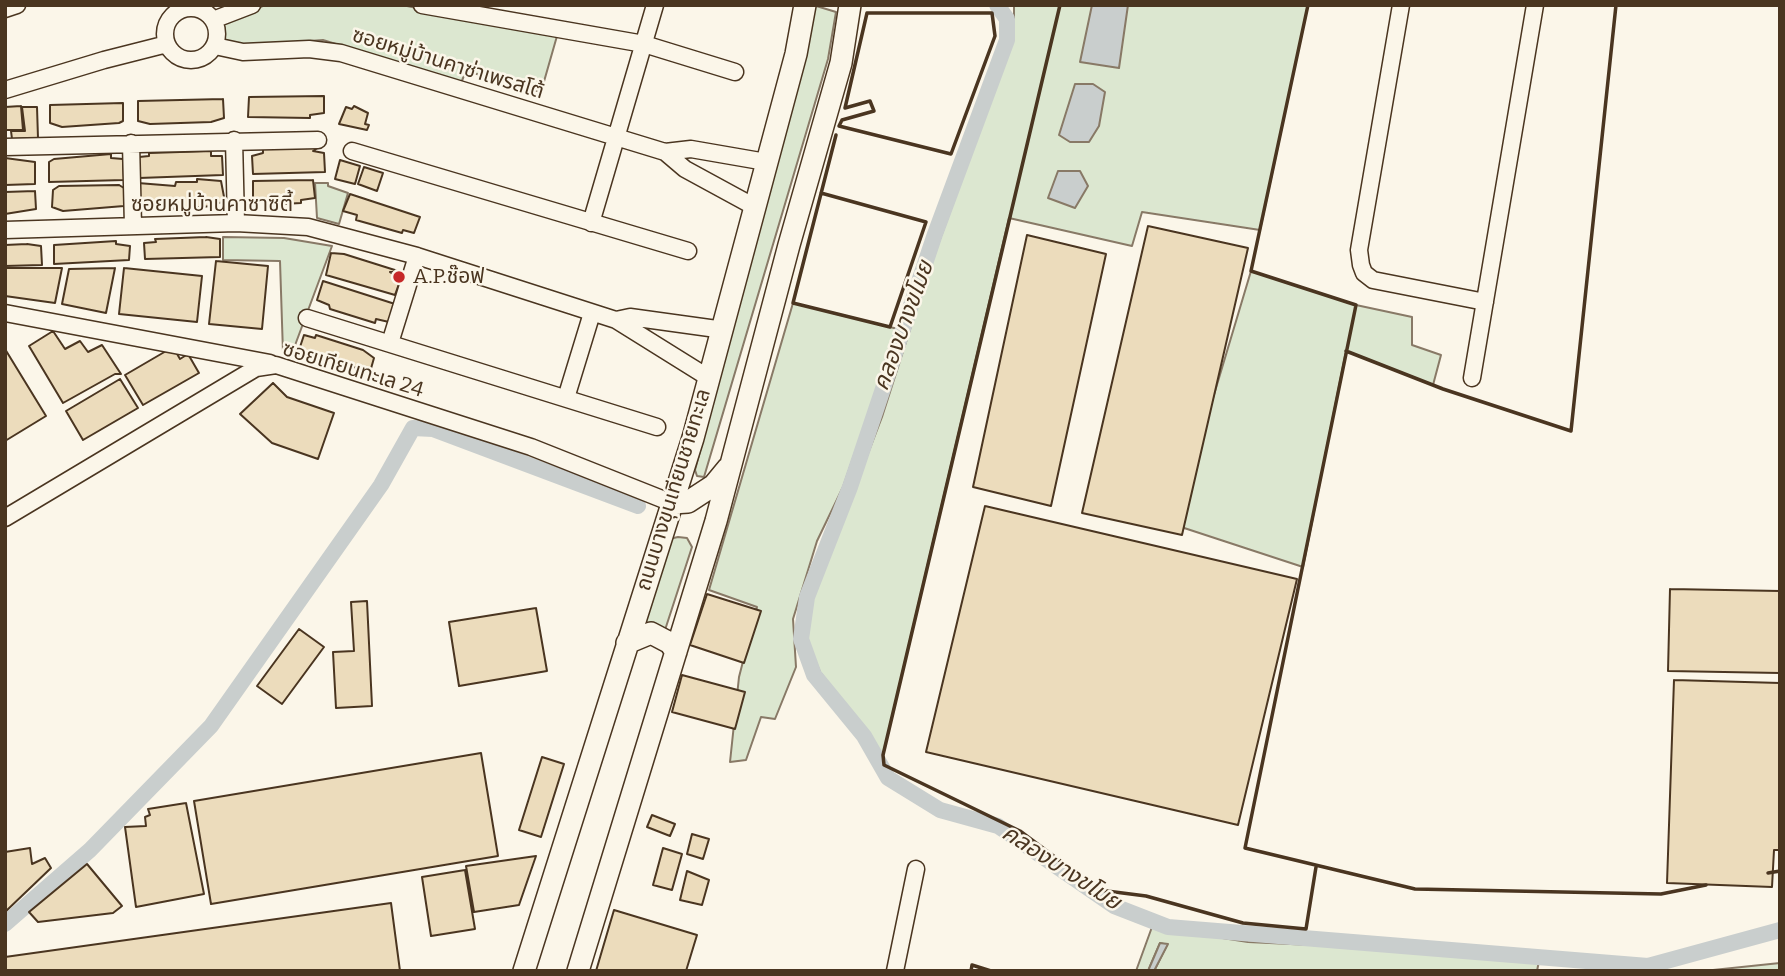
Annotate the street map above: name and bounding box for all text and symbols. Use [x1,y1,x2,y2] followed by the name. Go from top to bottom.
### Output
[349,23,547,105] street label: ซอยหมู่บ้านคาซ่าเพรสโต้
[131,192,293,218] street label: ซอยหมู่บ้านคาซาซิตี้
[868,257,940,395] water label: คลองบางขโมย
[413,264,485,290] place label: A.P.ช๊อฟ
[391,269,407,285] marker: A.P.ช๊อฟ
[279,337,427,403] street label: ซอยเทียนทะเล 24
[631,386,717,594] street label: ถนนบางขุนเทียนชายทะเล
[997,819,1125,917] water label: คลองบางขโมย

